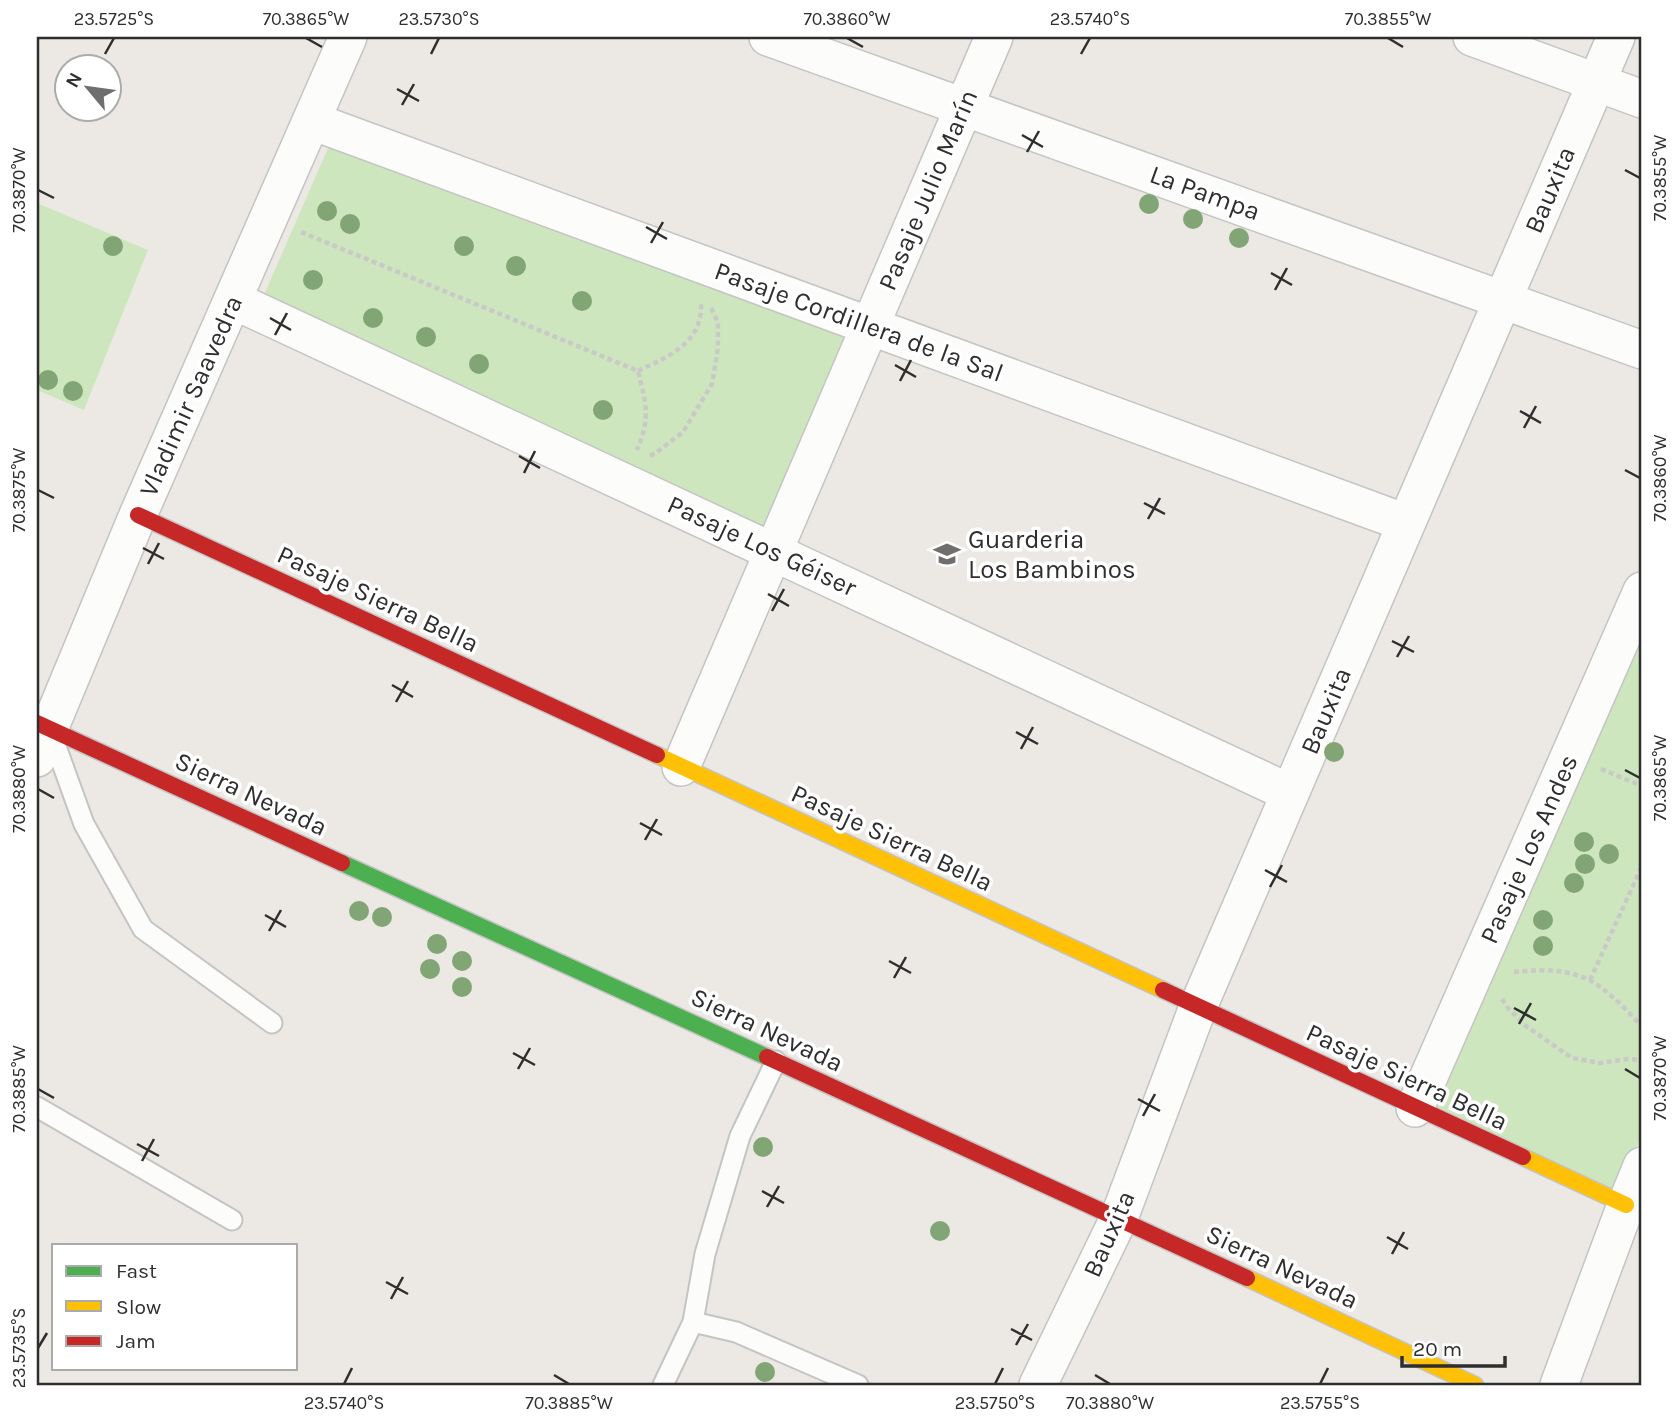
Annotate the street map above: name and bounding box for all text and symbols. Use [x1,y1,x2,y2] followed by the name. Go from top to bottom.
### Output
[74,8,154,30] text: 23.5725°S
[263,8,349,30] text: 70.3865°W
[398,8,480,30] text: 23.5730°S
[803,8,891,30] text: 70.3860°W
[1050,8,1130,30] text: 23.5740°S
[1345,8,1431,30] text: 70.3855°W
[52,52,122,122] north arrow
[61,69,87,92] text: N
[872,85,984,295] street label: Pasaje Julio Marín
[1649,135,1671,221] text: 70.3855°W
[1518,142,1582,238] street label: Bauxita
[8,147,30,233] text: 70.3870°W
[1146,159,1264,227] street label: La Pampa
[710,255,1008,389] street label: Pasaje Cordillera de la Sal
[133,291,249,501] street label: Vladimir Saavedra
[1649,434,1671,522] text: 70.3860°W
[8,448,30,532] text: 70.3875°W
[663,489,862,604] street label: Pasaje Los Géiser
[968,524,1136,585] place label: Guarderia Los Bambinos
[272,539,484,659] street label: Pasaje Sierra Bella
[932,539,962,569] school or university icon: Guarderia Los Bambinos
[1294,663,1358,759] street label: Bauxita
[1649,735,1671,821] text: 70.3865°W
[8,745,30,833] text: 70.3880°W
[170,745,332,843] street label: Sierra Nevada
[1473,750,1585,948] street label: Pasaje Los Andes
[786,778,998,898] street label: Pasaje Sierra Bella
[686,981,848,1079] street label: Sierra Nevada
[1301,1017,1513,1137] street label: Pasaje Sierra Bella
[1649,1035,1671,1121] text: 70.3870°W
[8,1045,30,1133] text: 70.3885°W
[1076,1186,1142,1282] street label: Bauxita
[1201,1218,1363,1316] street label: Sierra Nevada
[52,1244,298,1370] legend
[116,1259,157,1283] text: Fast
[116,1295,161,1319] text: Slow
[8,1308,30,1388] text: 23.5735°S
[1402,1324,1506,1368] scale bar
[116,1329,156,1353] text: Jam
[1413,1337,1462,1361] text: 20 m
[304,1392,384,1414] text: 23.5740°S
[525,1392,613,1414] text: 70.3885°W
[955,1392,1035,1414] text: 23.5750°S
[1066,1392,1154,1414] text: 70.3880°W
[1280,1392,1360,1414] text: 23.5755°S

